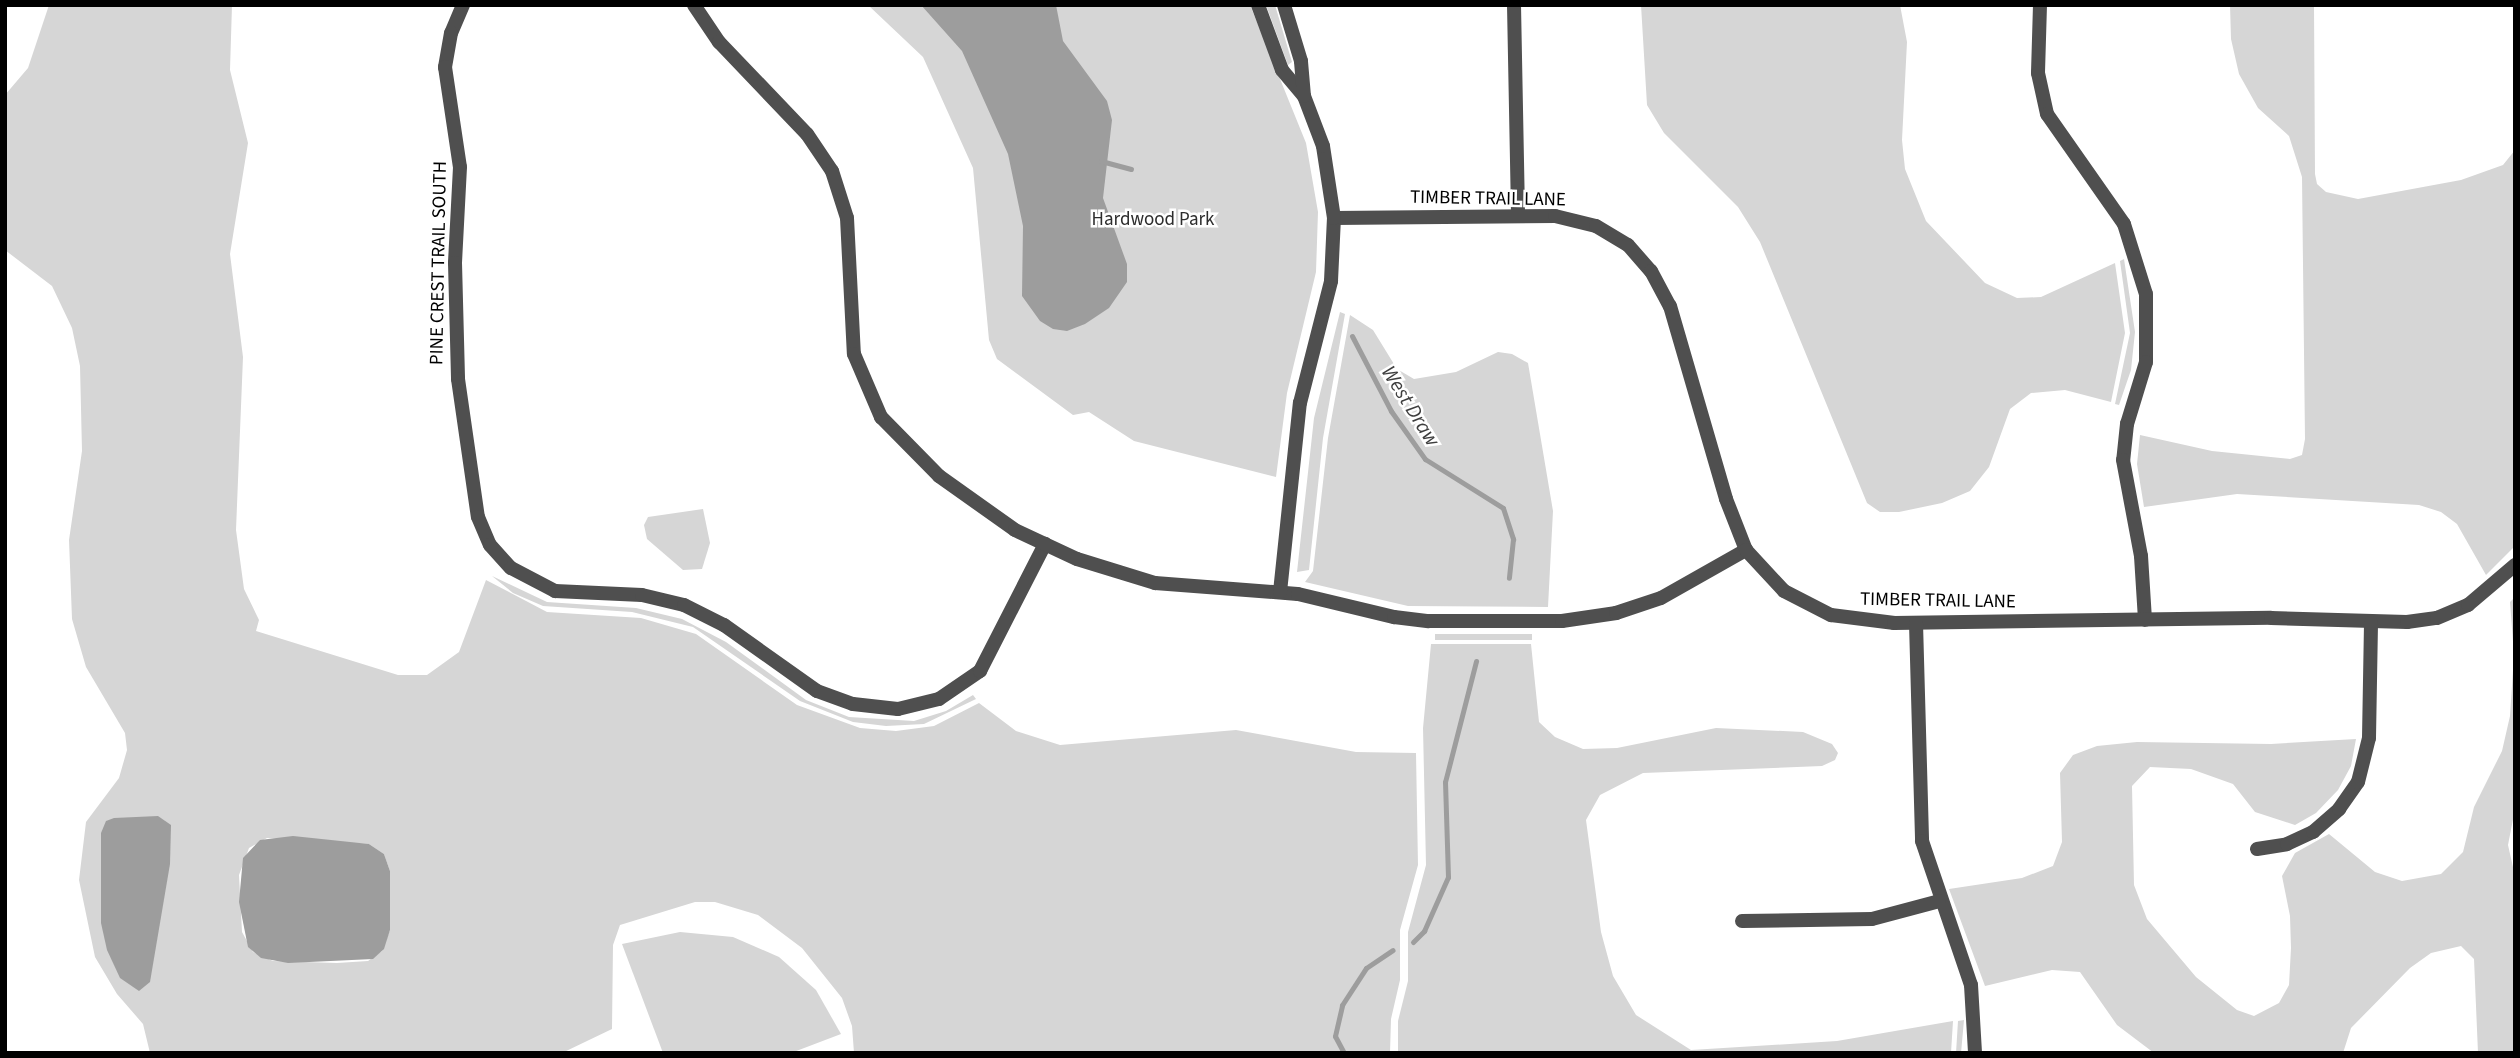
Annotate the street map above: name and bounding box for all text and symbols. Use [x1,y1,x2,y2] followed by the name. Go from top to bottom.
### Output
[426,161,452,365] street label: PINE CREST TRAIL SOUTH
[1410,186,1566,212] street label: TIMBER TRAIL LANE
[1092,209,1214,231] park label: Hardwood Park
[1376,361,1446,451] water label: West Draw
[1860,588,2016,614] street label: TIMBER TRAIL LANE

